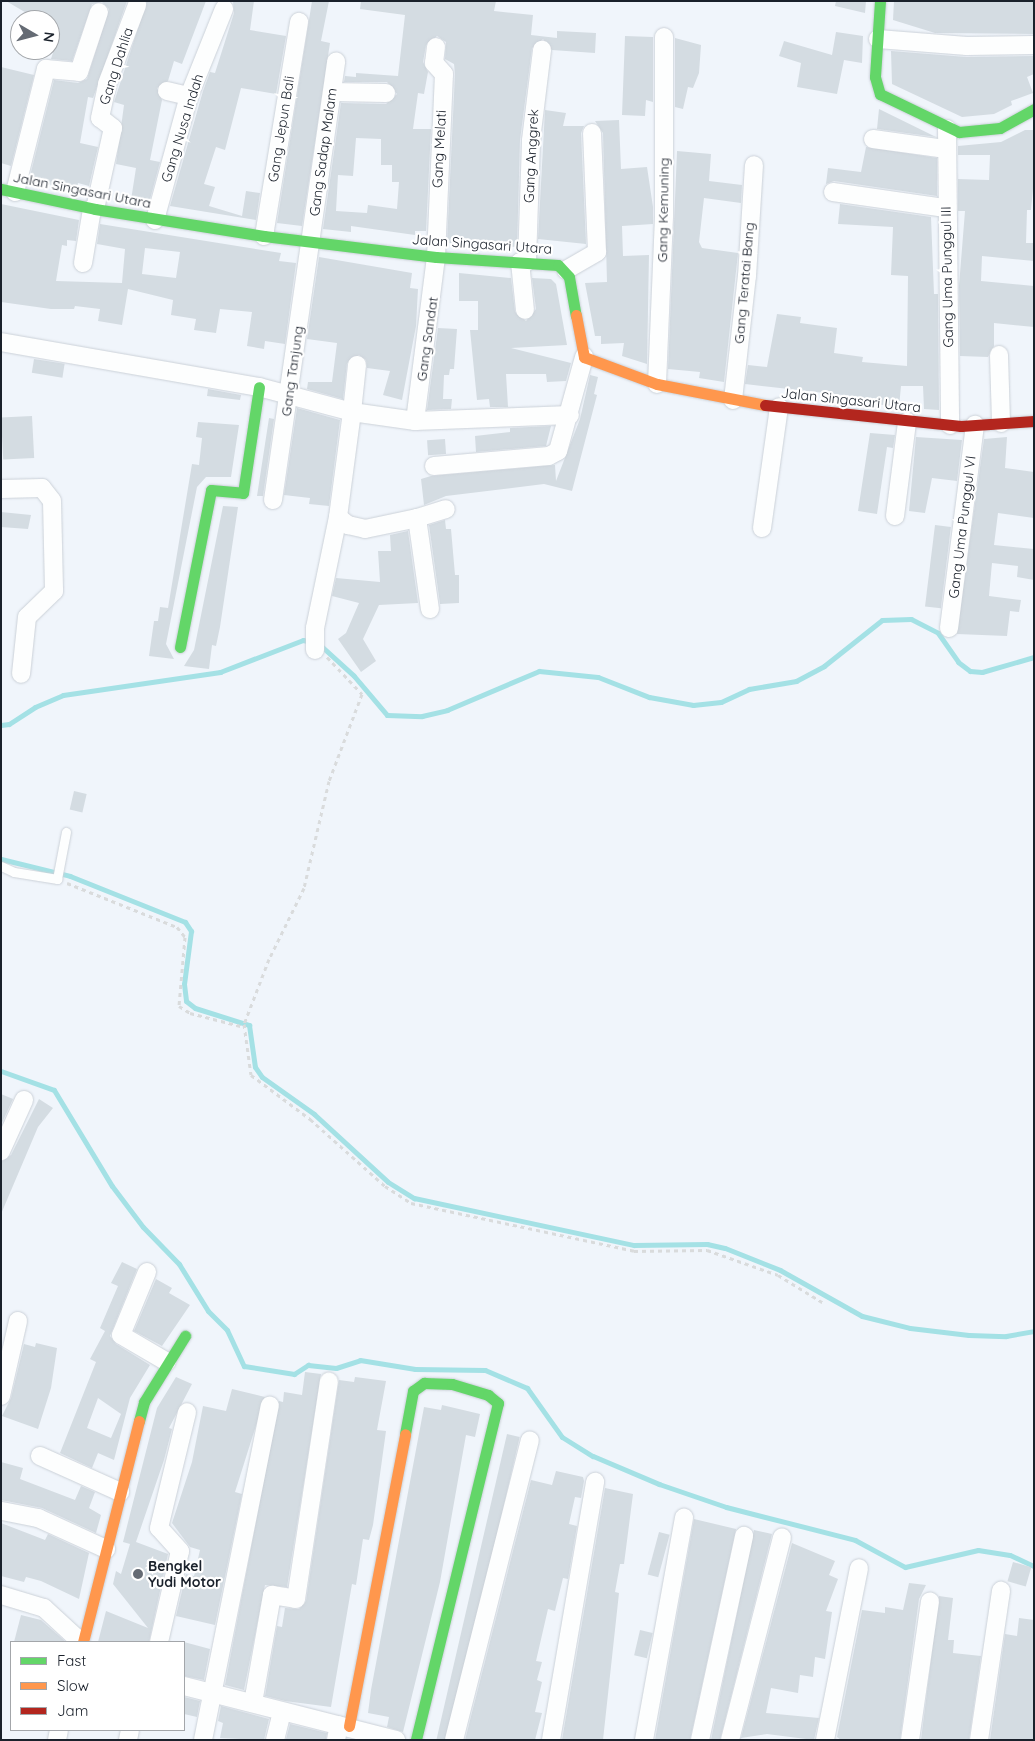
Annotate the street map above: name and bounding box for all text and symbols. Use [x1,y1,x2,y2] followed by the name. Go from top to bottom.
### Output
[10,10,60,60] north arrow
[96,25,136,107] street label: Gang Dahlia
[39,31,58,43] text: N
[157,72,207,184] street label: Gang Nusa Indah
[264,75,298,183] street label: Gang Jepun Bali
[306,87,340,217] street label: Gang Sadap Malam
[520,109,542,203] street label: Gang Anggrek
[429,110,449,188] street label: Gang Melati
[654,157,672,263] street label: Gang Kemuning
[11,168,153,212] street label: Jalan Singasari Utara
[937,206,957,348] street label: Gang Uma Punggul III
[730,222,758,344] street label: Gang Teratai Bang
[411,231,553,257] street label: Jalan Singasari Utara
[413,296,441,382] street label: Gang Sandat
[277,325,307,417] street label: Gang Tanjung
[780,384,922,416] street label: Jalan Singasari Utara
[945,455,979,599] street label: Gang Uma Punggul VI
[148,1558,221,1590] place label: Bengkel Yudi Motor
[132,1568,144,1580] marker: Bengkel Yudi Motor
[10,1641,185,1731] legend
[57,1651,86,1670] text: Fast
[57,1676,89,1695] text: Slow
[57,1701,88,1720] text: Jam

